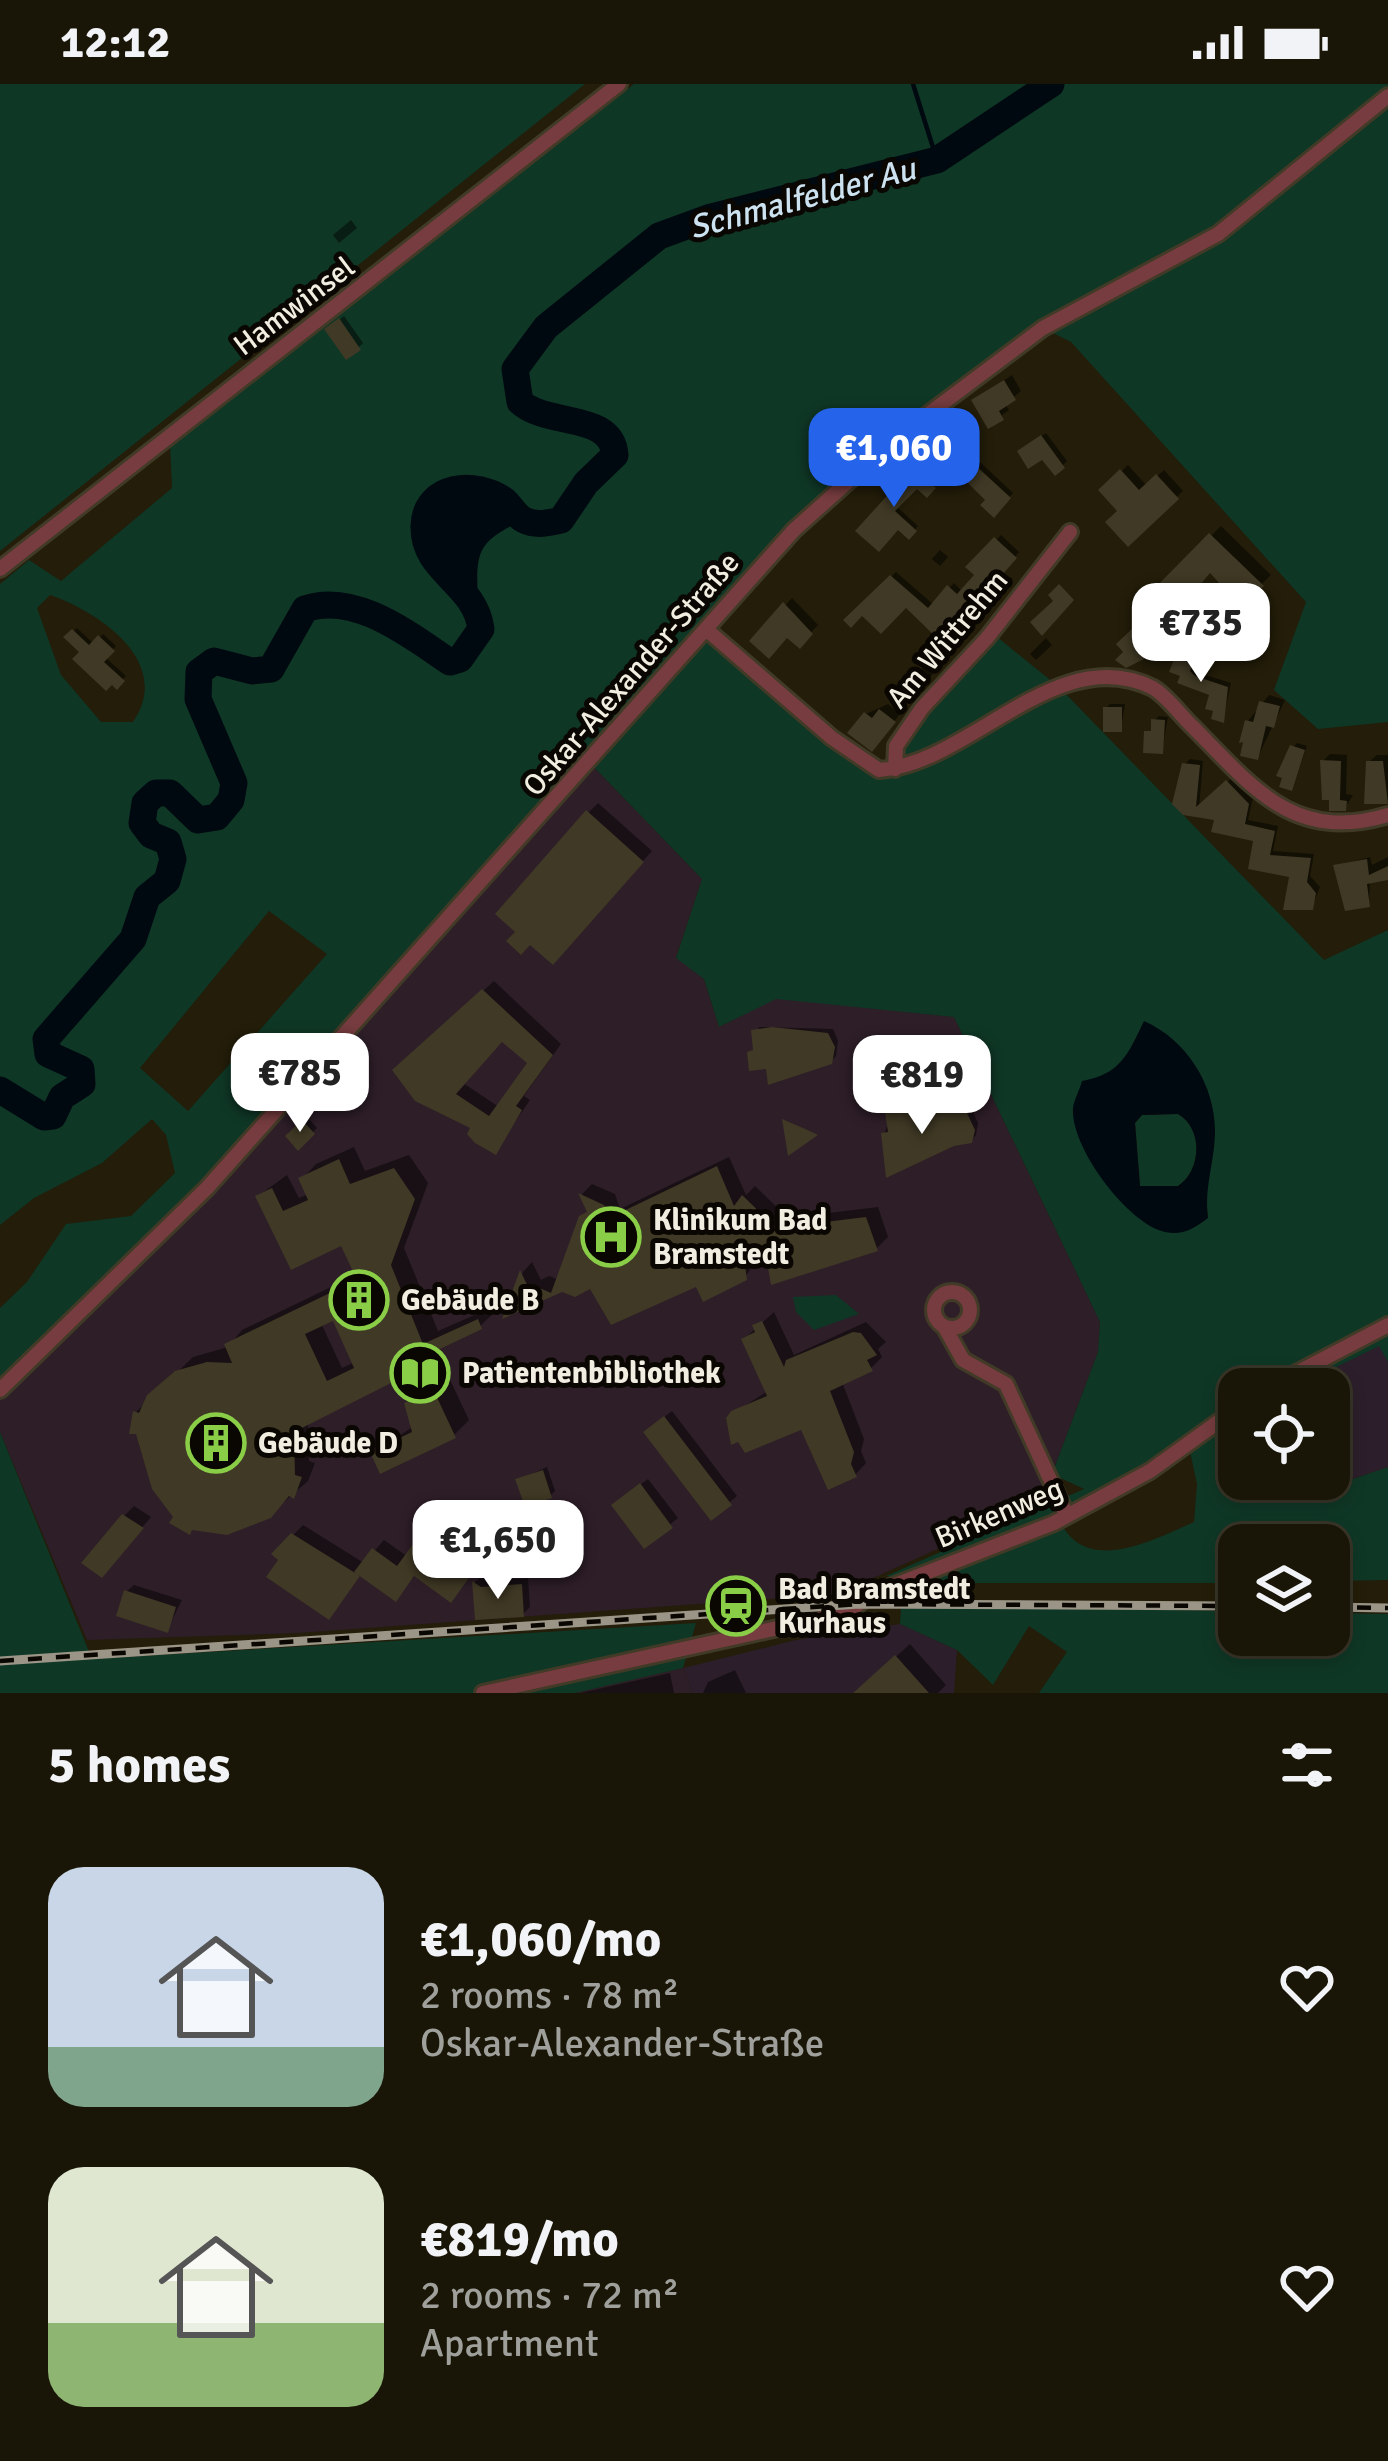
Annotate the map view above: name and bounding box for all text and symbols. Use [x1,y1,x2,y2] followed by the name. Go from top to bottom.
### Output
[60,15,170,70] text: 12:12
[685,148,922,248] water label: Schmalfelder Au
[226,249,362,364] street label: Hamwinsel
[796,408,992,510] pin: €1,060
[836,423,952,471] text: €1,060
[515,545,747,804] street label: Oskar-Alexander-Straße
[879,563,1016,716] street label: Am Wittrehm
[1130,583,1272,685] pin: €735
[1159,598,1243,646] text: €735
[229,1033,371,1135] pin: €785
[851,1035,993,1137] pin: €819
[258,1048,342,1096] text: €785
[880,1050,964,1098] text: €819
[653,1202,827,1273] place label: Klinikum Bad Bramstedt
[580,1206,642,1268] hospital icon: Klinikum Bad Bramstedt
[328,1269,390,1331] building icon: Gebäude B
[401,1282,540,1319] place label: Gebäude B
[389,1342,451,1404] library icon: Patientenbibliothek
[462,1355,721,1392] place label: Patientenbibliothek
[1218,1368,1350,1656] map controls
[1218,1368,1350,1500] button: locate
[185,1412,247,1474] building icon: Gebäude D
[258,1425,398,1462] place label: Gebäude D
[930,1470,1068,1557] street label: Birkenweg
[400,1500,596,1602] pin: €1,650
[440,1515,556,1563] text: €1,650
[1218,1524,1350,1656] button: layers
[778,1571,971,1642] place label: Bad Bramstedt Kurhaus
[705,1575,767,1637] station icon: Bad Bramstedt Kurhaus
[1274,1732,1340,1798] icon: filters
[48,1734,230,1797] text: 5 homes
[420,1908,661,1971] text: €1,060/mo
[144,1915,288,2059] icon: home
[1274,1954,1340,2020] icon: heart
[420,1971,679,2019] text: 2 rooms · 78 m²
[420,2019,824,2067] text: Oskar-Alexander-Straße
[420,2208,619,2271] text: €819/mo
[144,2215,288,2359] icon: home
[1274,2254,1340,2320] icon: heart
[420,2271,679,2319] text: 2 rooms · 72 m²
[420,2319,599,2367] text: Apartment

